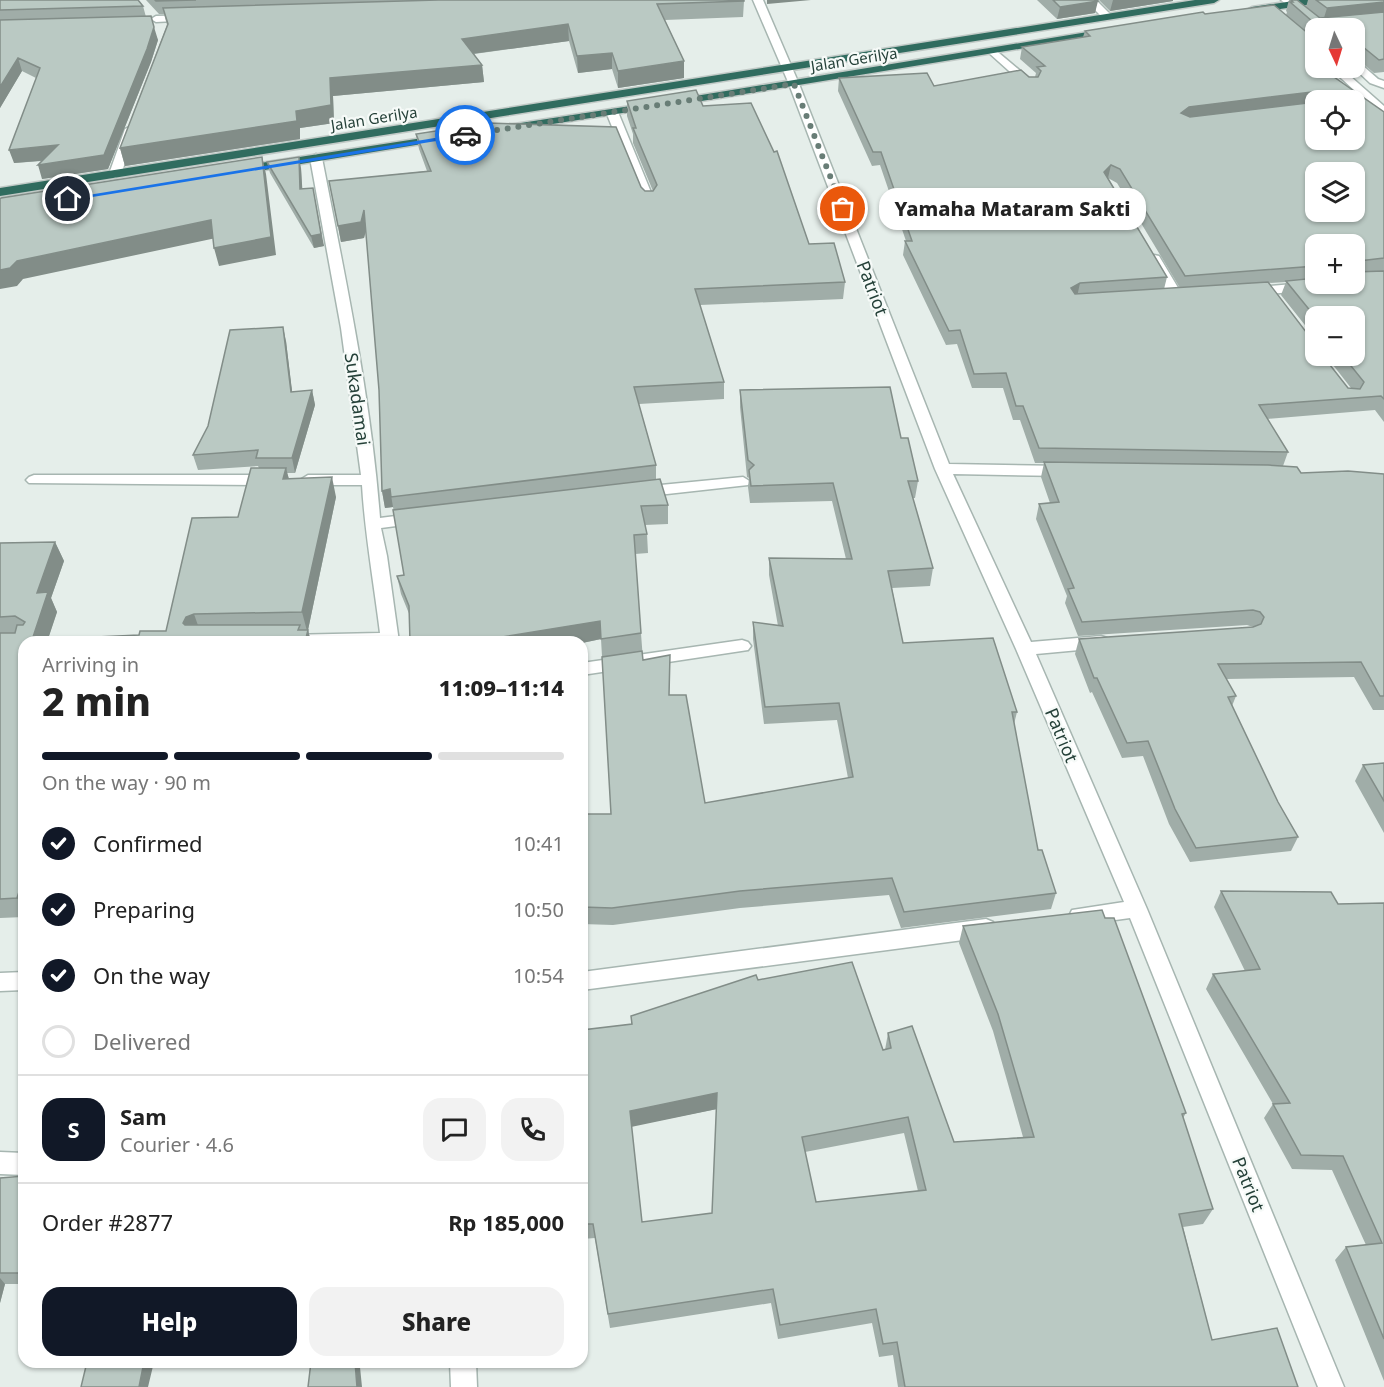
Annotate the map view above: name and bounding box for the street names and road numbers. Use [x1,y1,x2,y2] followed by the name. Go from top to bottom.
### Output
[807,42,899,76] street label: Jalan Gerilya
[327,101,419,135] street label: Jalan Gerilya
[852,257,895,319] street label: Patriot
[340,351,376,447] street label: Sukadamai
[1040,704,1084,766] street label: Patriot
[1227,1153,1271,1215] street label: Patriot

